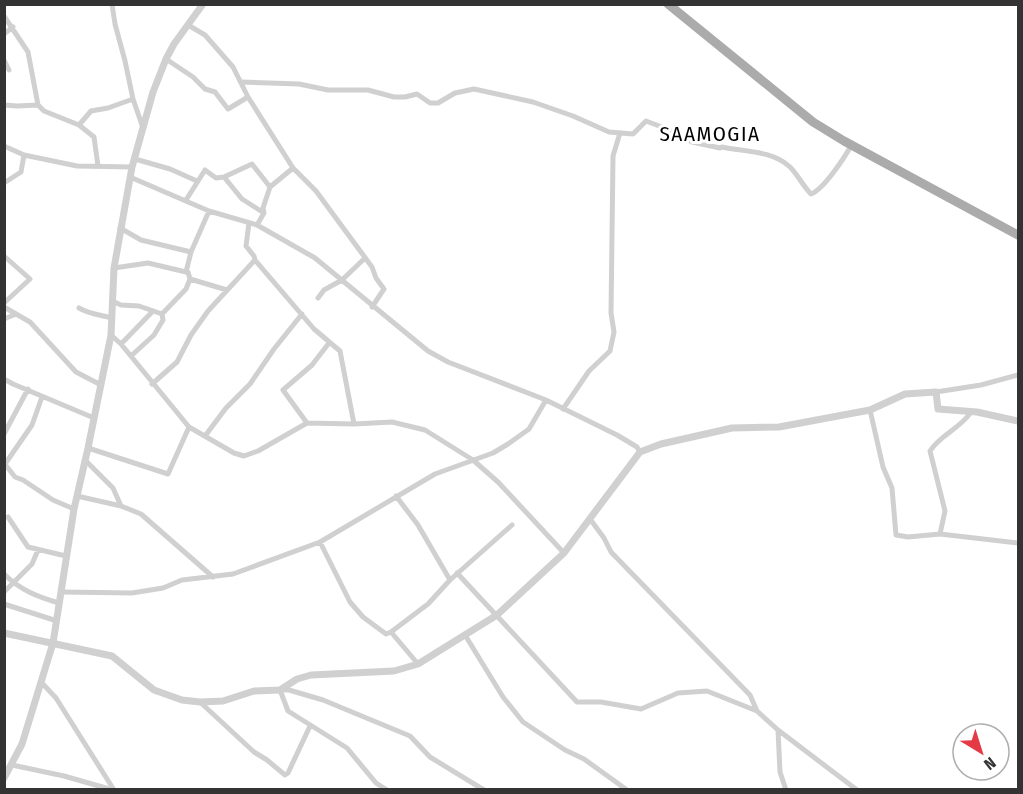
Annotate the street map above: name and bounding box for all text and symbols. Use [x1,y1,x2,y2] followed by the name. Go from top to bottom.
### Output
[660,121,760,147] district label: SAAMOGIA
[951,722,1011,782] north arrow
[980,753,1000,774] text: N

